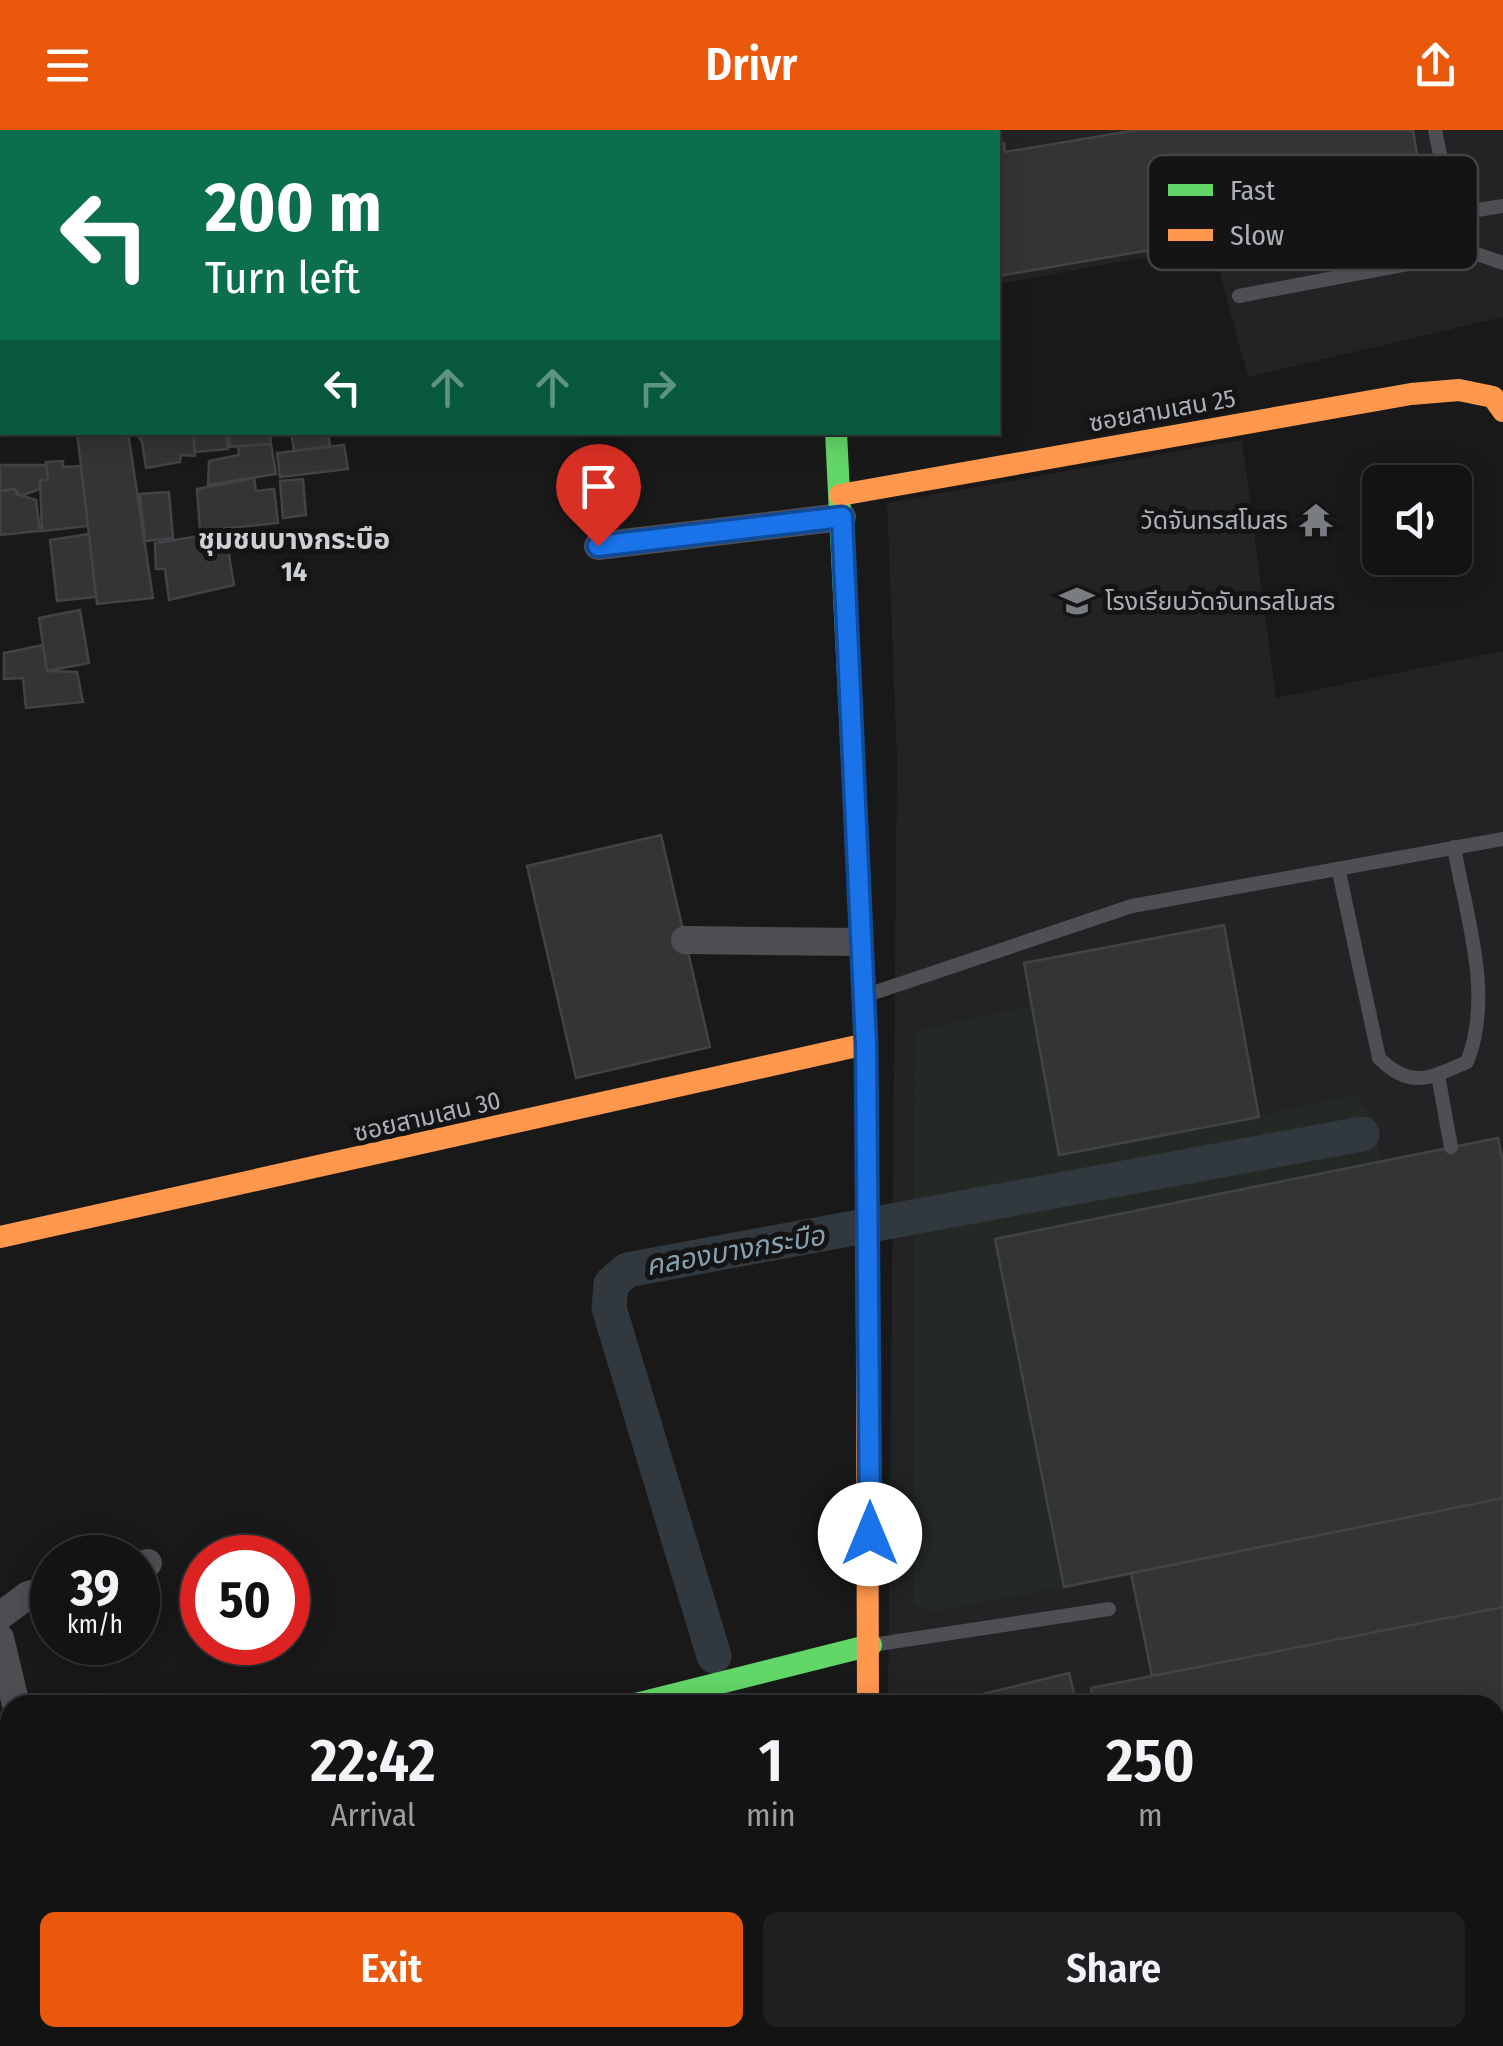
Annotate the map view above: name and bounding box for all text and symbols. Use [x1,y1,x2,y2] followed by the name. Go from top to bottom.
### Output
[40,38,95,93] icon: menu
[706,38,797,92] text: Drivr
[1408,38,1463,93] icon: share
[1148,155,1478,270] legend
[205,166,382,250] text: 200 m
[40,170,170,300] icon: left
[1230,174,1276,207] text: Fast
[1230,219,1284,252] text: Slow
[205,251,360,305] text: Turn left
[315,360,370,415] icon: left
[420,360,475,415] icon: ahead
[525,360,580,415] icon: ahead
[630,360,685,415] icon: right
[1087,383,1238,439] street label: ซอยสามเสน 25
[556,444,641,547] pin
[571,459,626,514] icon: arrive
[1362,465,1472,575] map controls
[1362,465,1472,575] button: sound
[1297,501,1335,539] temple icon: วัดจันทรสโมสร
[1140,506,1288,536] place label: วัดจันทรสโมสร
[198,523,390,588] district label: ชุมชนบางกระบือ 14
[1058,582,1096,620] school or university icon: โรงเรียนวัดจันทรสโมสร
[1105,587,1335,617] place label: โรงเรียนวัดจันทรสโมสร
[351,1086,504,1148] street label: ซอยสามเสน 30
[643,1218,828,1282] water label: คลองบางกระบือ
[818,1482,922,1586] position arrow
[180,1535,310,1665] speed limit sign: 50
[70,1558,120,1618] text: 39
[67,1610,123,1640] text: km/h
[310,1725,436,1797] text: 22:42
[758,1725,783,1797] text: 1
[1106,1725,1195,1797] text: 250
[331,1796,415,1834] text: Arrival
[746,1796,796,1834] text: min
[1138,1796,1163,1834] text: m
[40,1912,743,2027] button: Exit
[763,1912,1465,2027] button: Share

